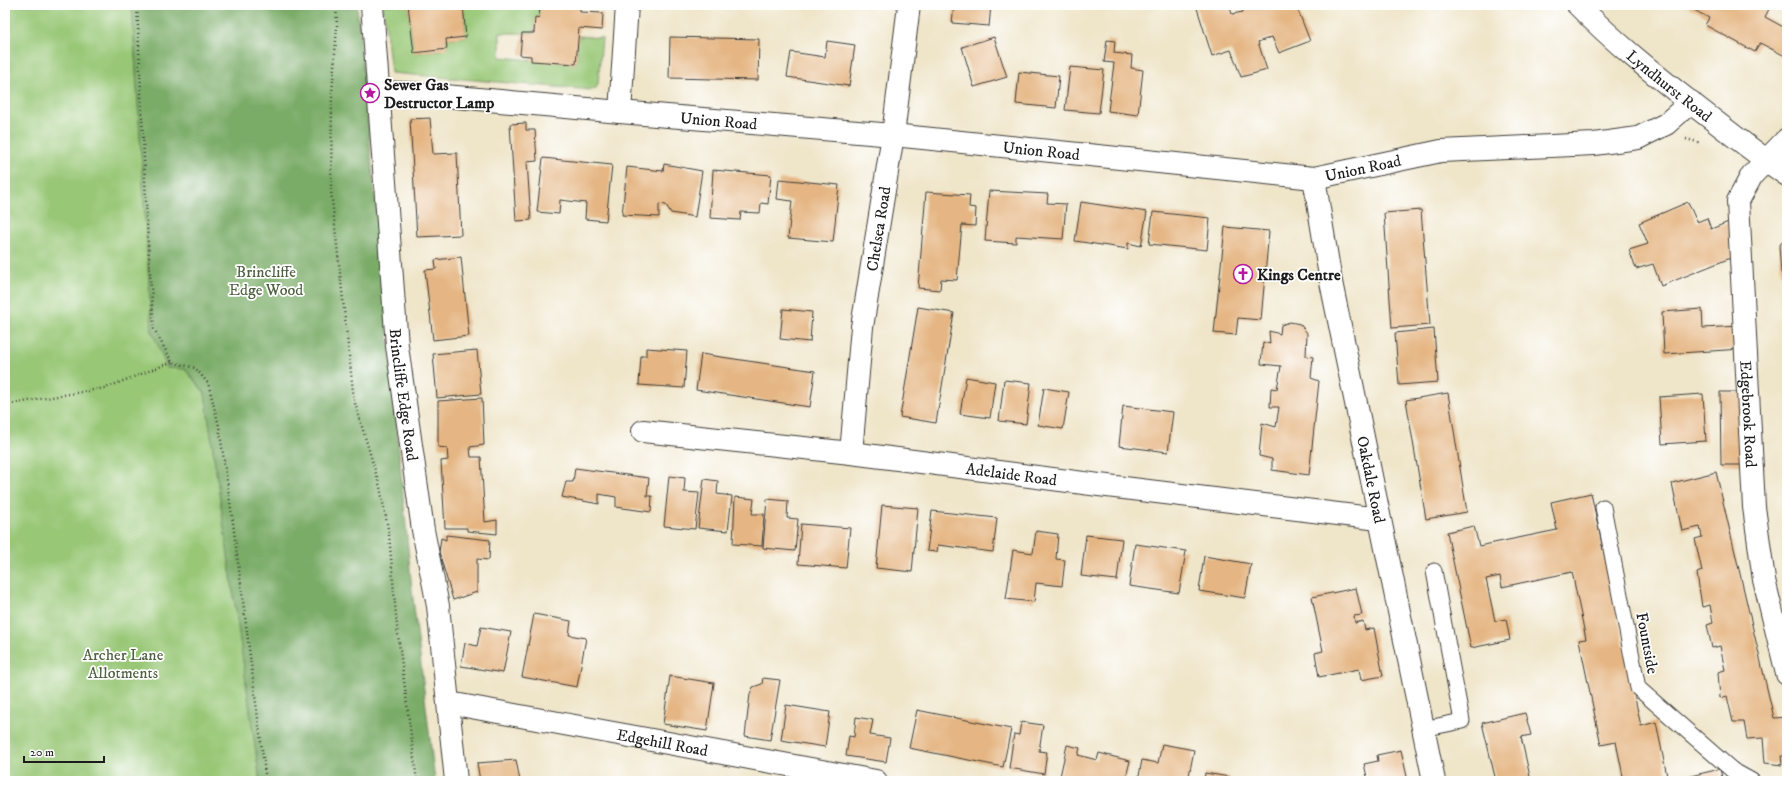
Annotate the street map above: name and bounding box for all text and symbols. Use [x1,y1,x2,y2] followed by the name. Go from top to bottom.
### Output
[1622,46,1716,127] street label: Lyndhurst Road
[384,75,494,113] place label: Sewer Gas Destructor Lamp
[359,82,381,104] place icon: Sewer Gas Destructor Lamp
[679,108,758,135] street label: Union Road
[1002,137,1081,165] street label: Union Road
[1323,151,1403,186] street label: Union Road
[862,185,896,273] street label: Chelsea Road
[229,262,303,300] park label: Brincliffe Edge Wood
[1232,263,1254,285] church icon: Kings Centre
[1257,265,1341,285] place label: Kings Centre
[385,328,422,462] street label: Brincliffe Edge Road
[1735,360,1761,468] street label: Edgebrook Road
[1352,434,1390,525] street label: Oakdale Road
[965,459,1058,490] street label: Adelaide Road
[1631,611,1663,676] street label: Fountside
[83,645,164,683] park label: Archer Lane Allotments
[615,725,710,761] street label: Edgehill Road
[24,738,104,764] scale bar
[30,745,54,760] text: 20 m

